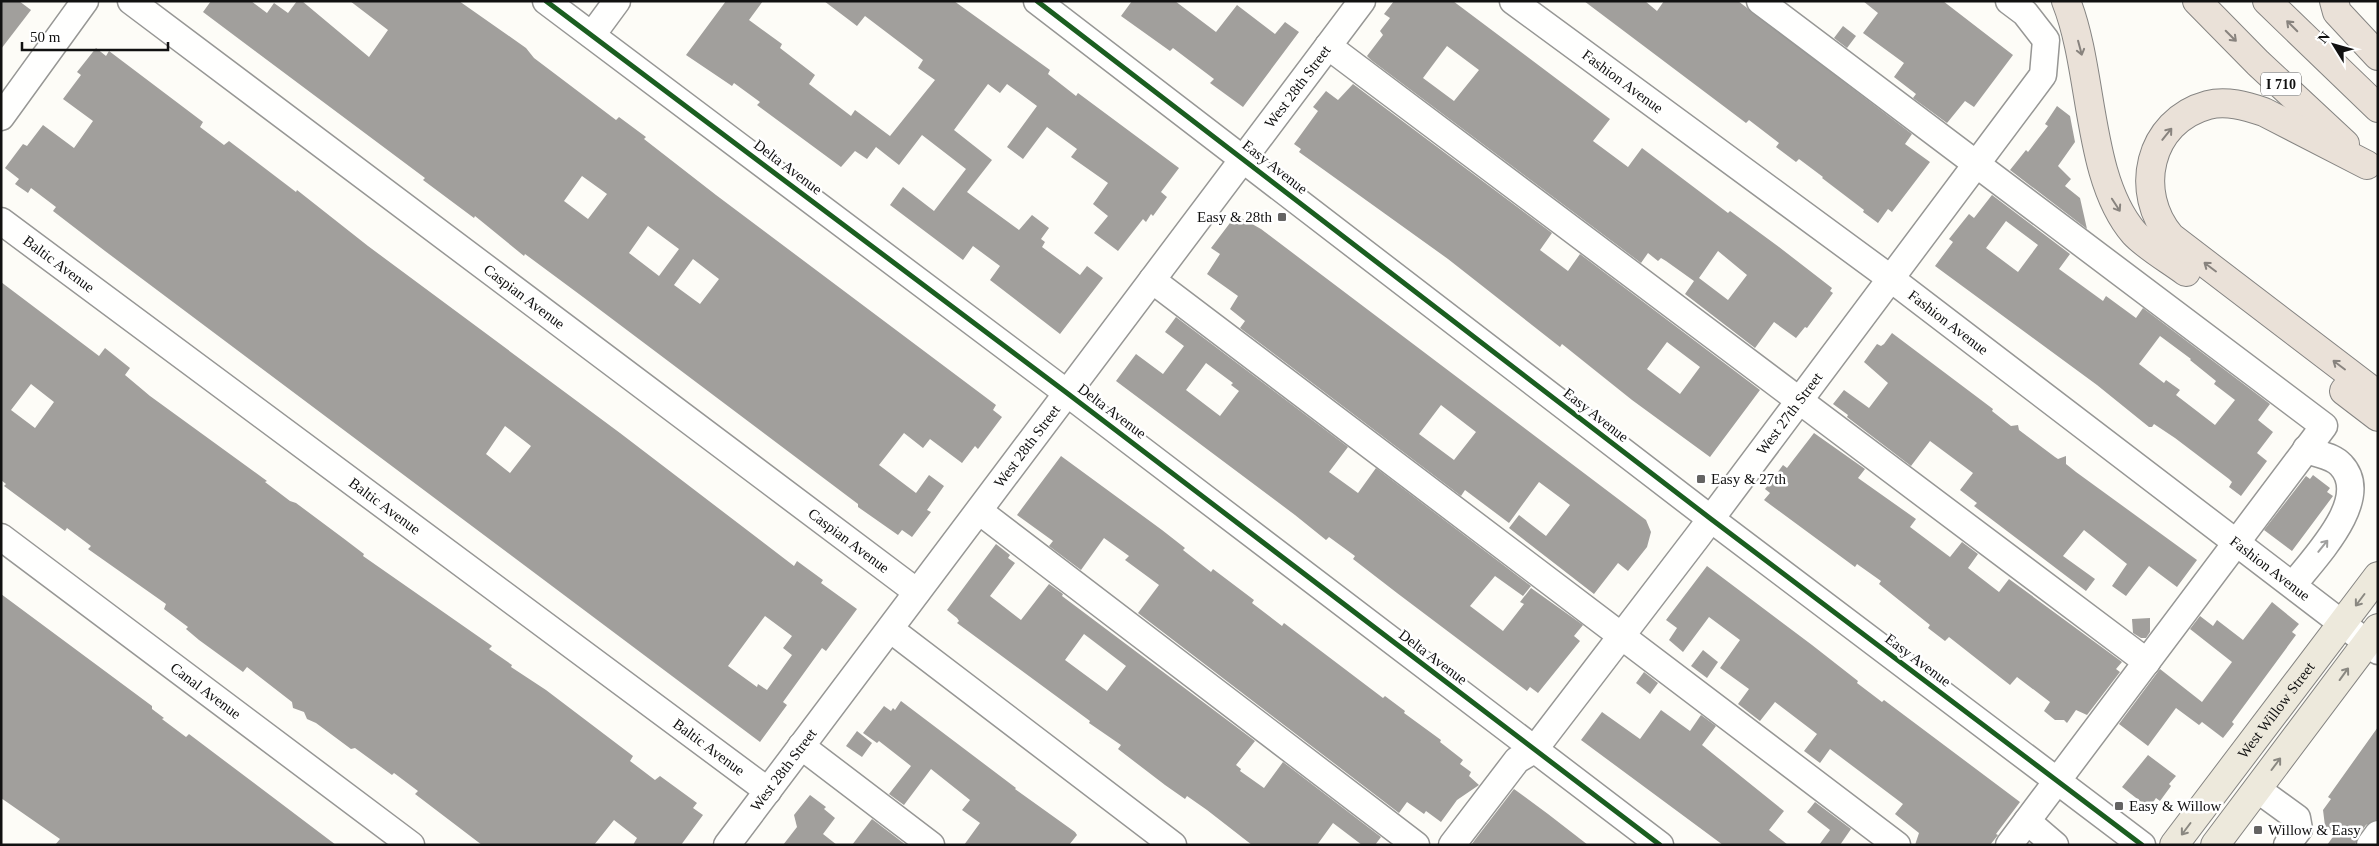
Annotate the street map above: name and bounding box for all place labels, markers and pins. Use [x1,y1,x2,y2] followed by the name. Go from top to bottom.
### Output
[1197,209,1272,225] place label: Easy & 28th
[1276,211,1288,223] marker: Easy & 28th
[1711,471,1786,487] place label: Easy & 27th
[1695,473,1707,485] marker: Easy & 27th
[2129,798,2222,814] place label: Easy & Willow
[2113,800,2125,812] marker: Easy & Willow
[2268,822,2361,838] place label: Willow & Easy
[2252,824,2264,836] marker: Willow & Easy

